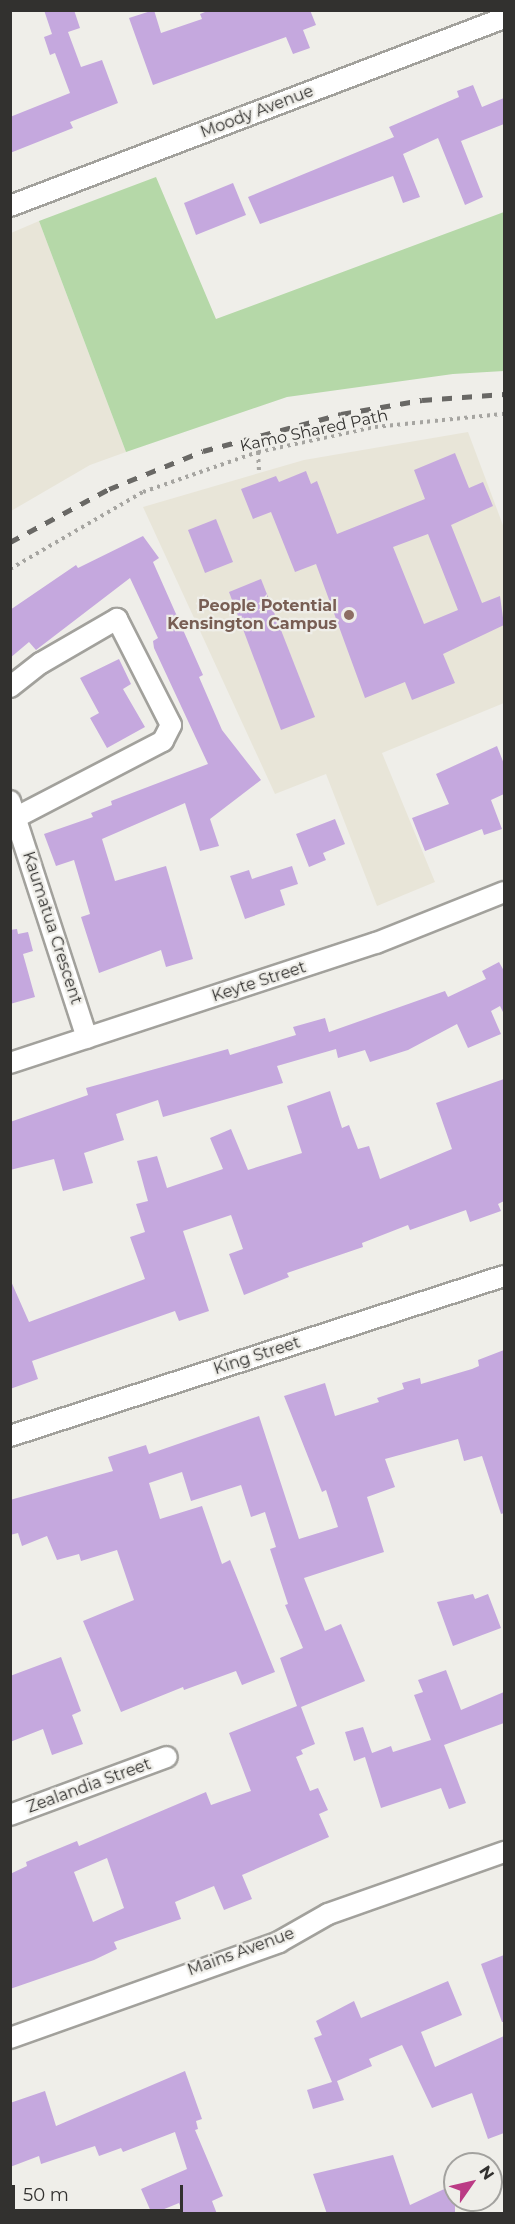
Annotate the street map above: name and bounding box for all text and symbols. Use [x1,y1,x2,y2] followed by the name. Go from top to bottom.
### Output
[198,82,316,142] street label: Moody Avenue
[238,406,390,456] street label: Kamo Shared Path
[167,596,337,634] place label: People Potential Kensington Campus
[342,608,356,622] marker: People Potential Kensington Campus
[18,849,86,1007] street label: Kaumatua Crescent
[210,958,308,1006] street label: Keyte Street
[211,1333,303,1379] street label: King Street
[24,1755,154,1817] street label: Zealandia Street
[185,1924,297,1980] street label: Mains Avenue
[443,2152,503,2212] north arrow
[475,2162,498,2183] text: N
[15,2173,186,2211] scale bar
[23,2184,69,2206] text: 50 m

